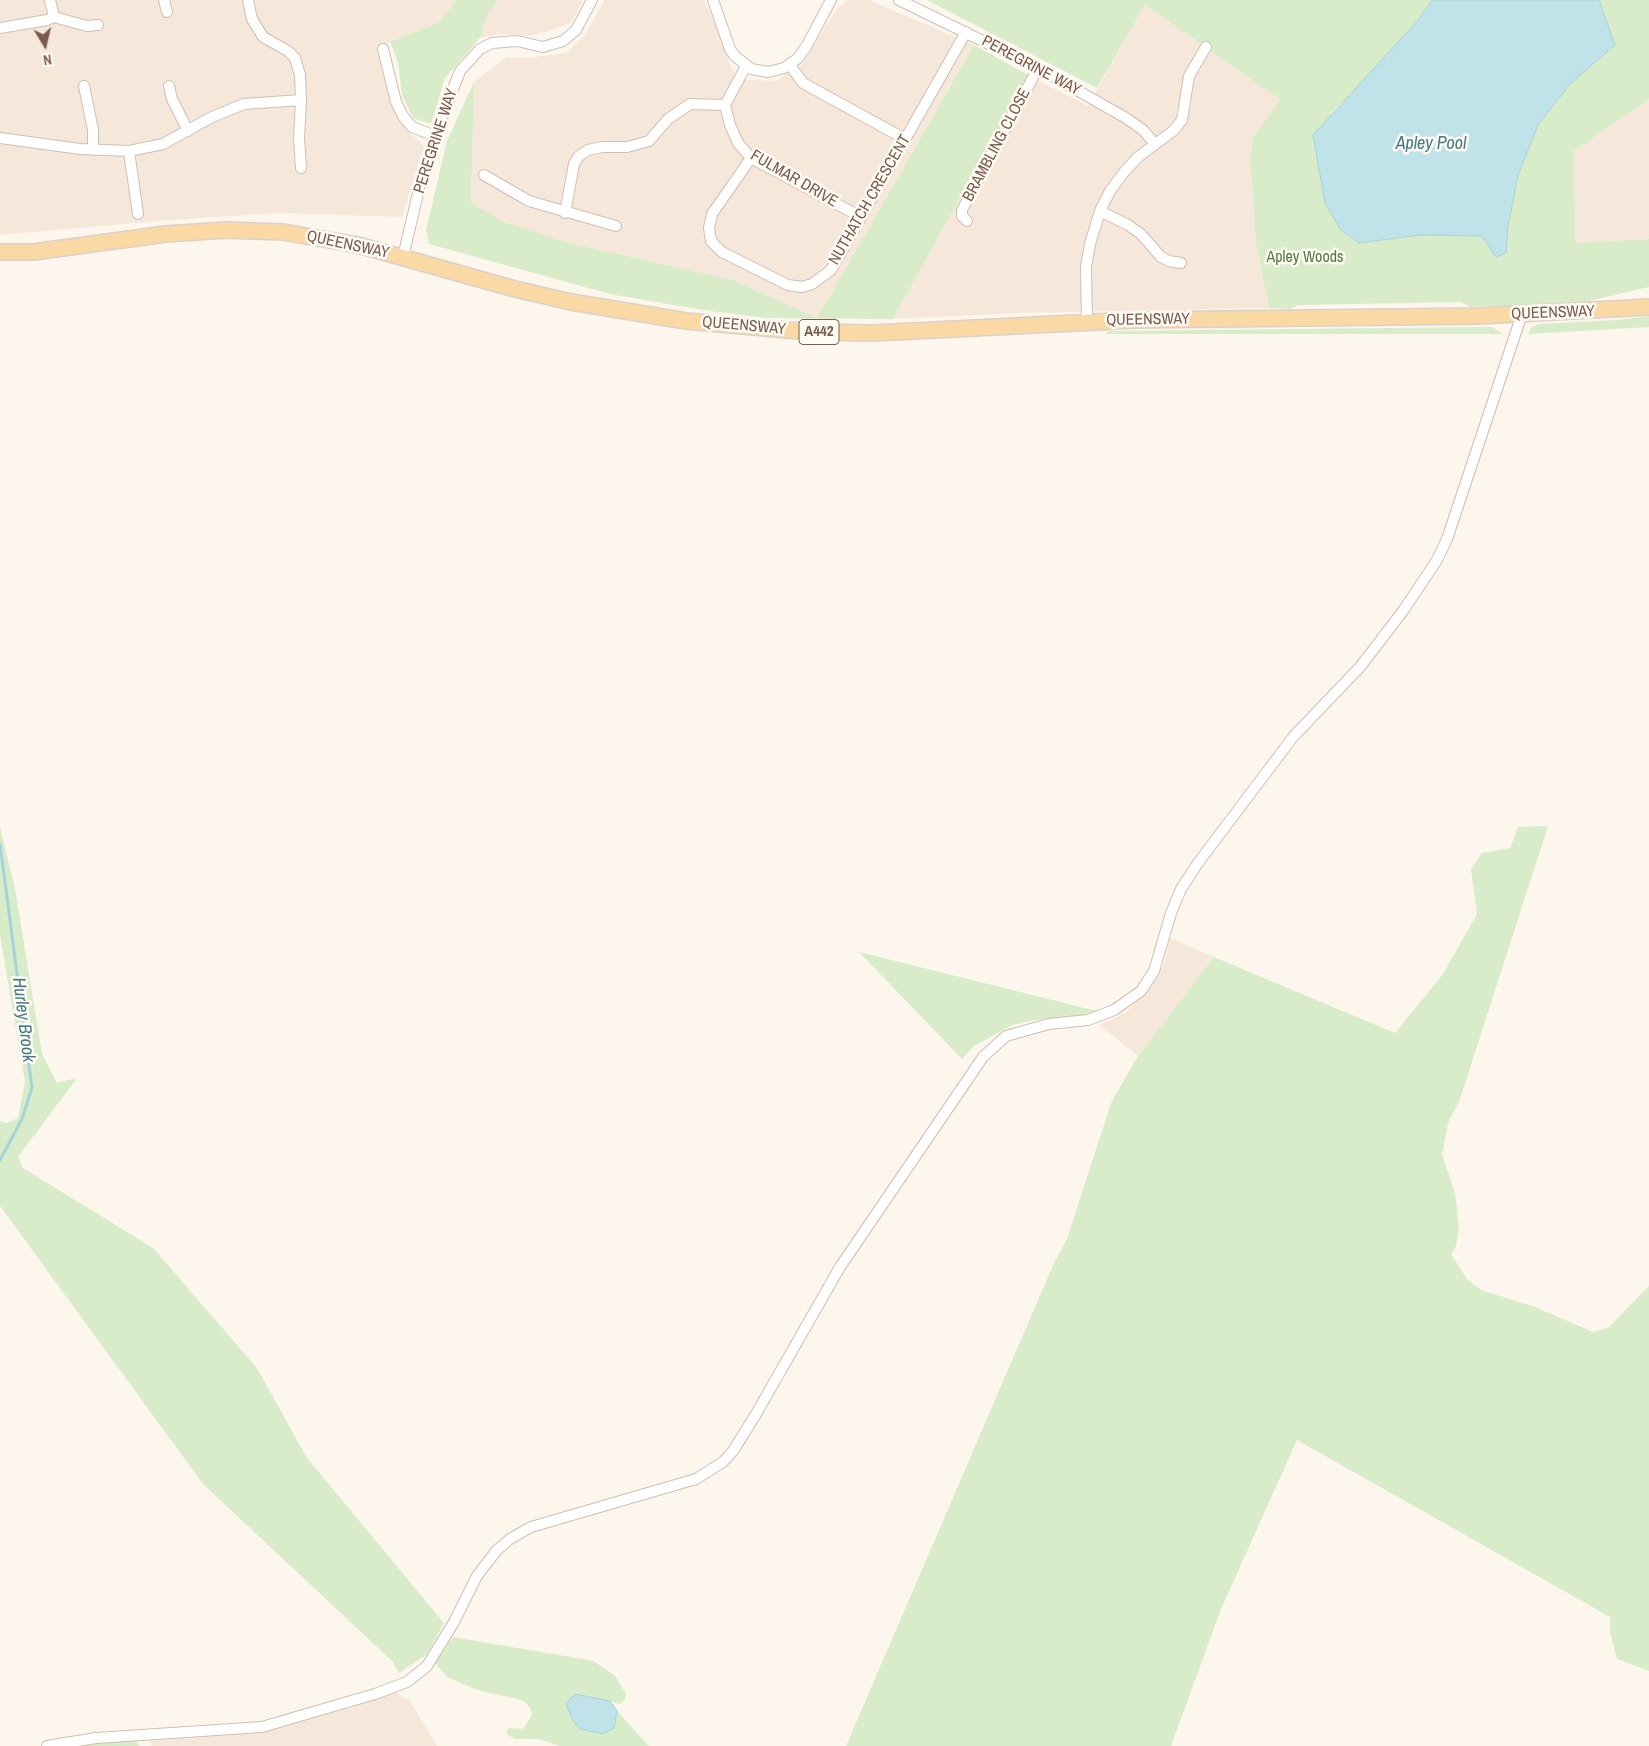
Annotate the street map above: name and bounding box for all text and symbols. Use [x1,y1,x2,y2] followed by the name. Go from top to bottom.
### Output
[20,20,70,70] north arrow
[978,32,1084,100] street label: PEREGRINE WAY
[42,50,53,69] text: N
[959,85,1035,205] street label: BRAMBLING CLOSE
[410,86,462,196] street label: PEREGRINE WAY
[825,132,915,268] street label: NUTHATCH CRESCENT
[1396,133,1466,155] water label: Apley Pool
[747,146,841,212] street label: FULMAR DRIVE
[305,227,391,263] street label: QUEENSWAY
[1266,248,1344,268] park label: Apley Woods
[1511,302,1595,324] street label: QUEENSWAY
[1106,310,1190,330] street label: QUEENSWAY
[701,313,787,339] street label: QUEENSWAY
[799,320,839,344] road number: A442
[7,976,39,1064] water label: Hurley Brook

